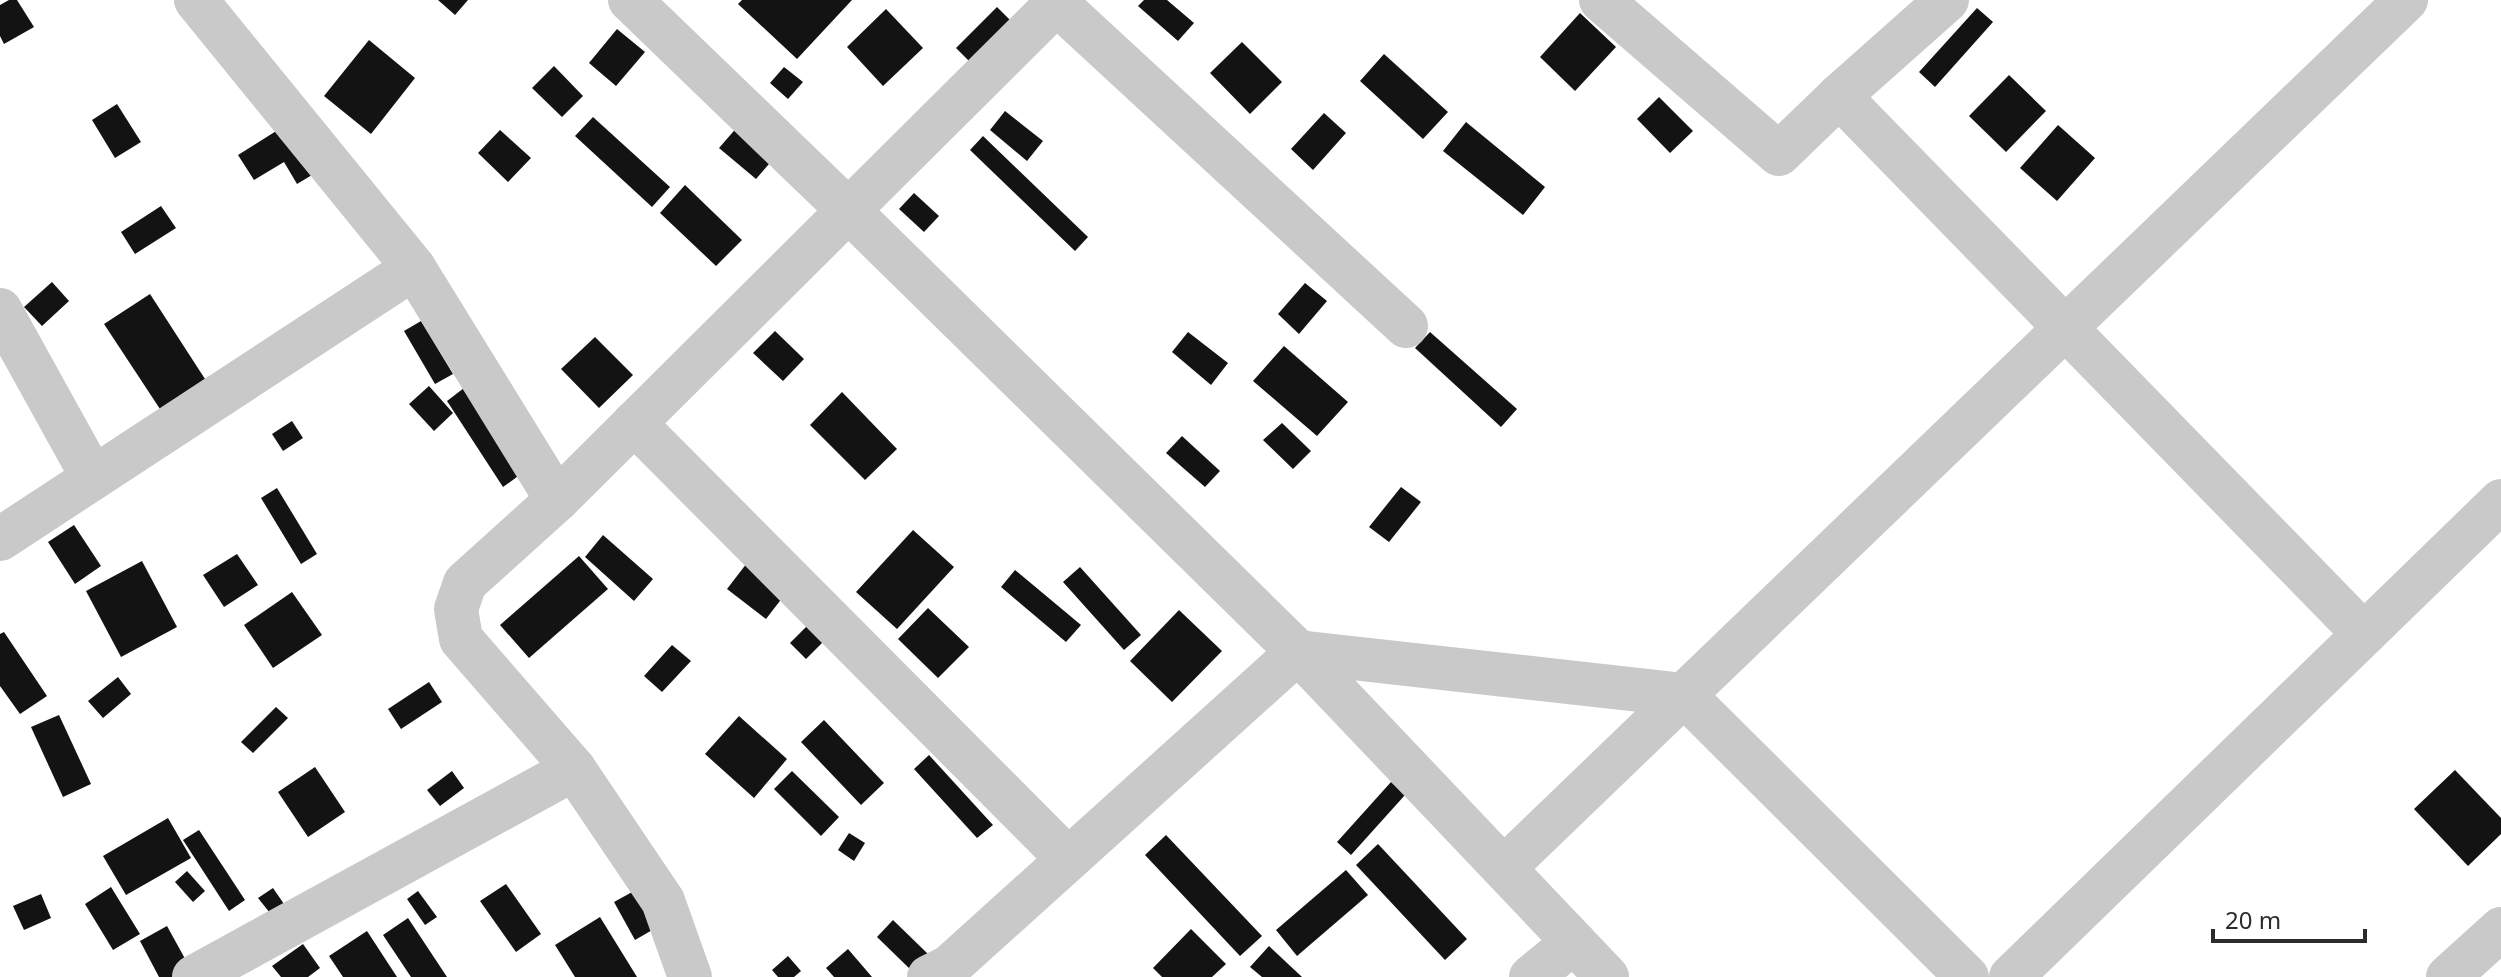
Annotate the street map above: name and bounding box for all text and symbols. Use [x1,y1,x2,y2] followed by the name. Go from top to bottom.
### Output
[2213,893,2365,943] scale bar
[2225,903,2281,936] text: 20 m

